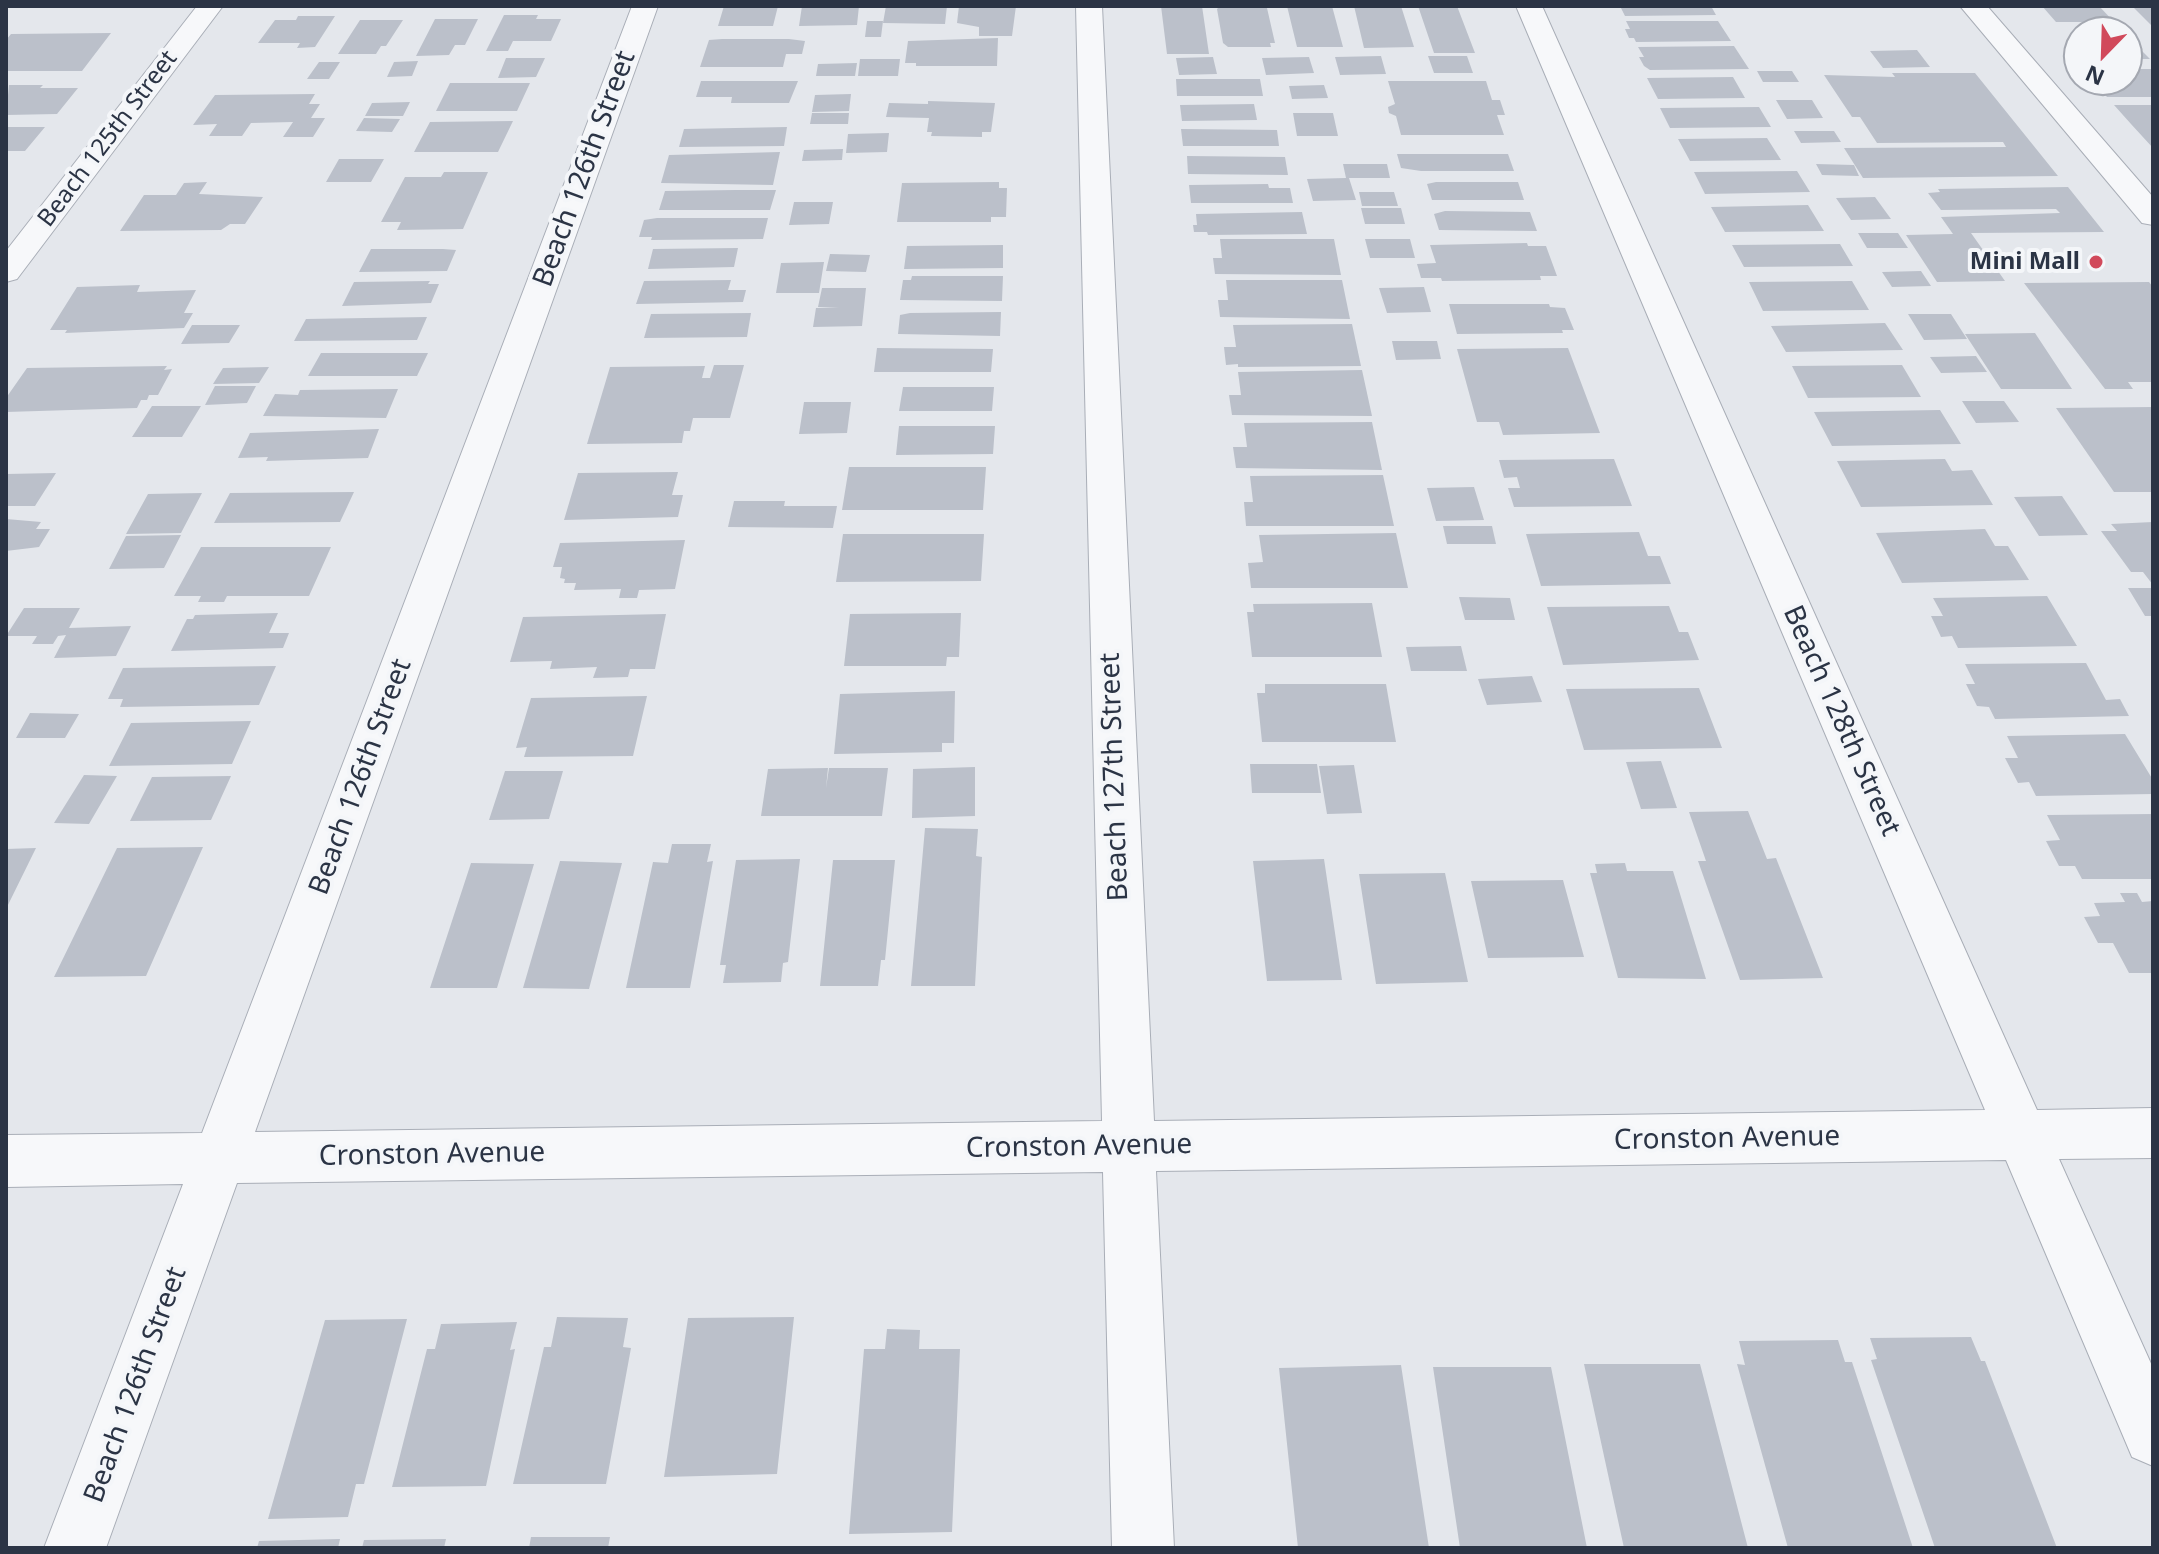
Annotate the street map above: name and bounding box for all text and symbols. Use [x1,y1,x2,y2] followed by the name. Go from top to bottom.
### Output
[2063,16,2143,96] north arrow
[32,45,184,233] street label: Beach 125th Street
[527,46,643,292] street label: Beach 126th Street
[2080,59,2109,94] text: N
[1970,248,2080,276] place label: Mini Mall
[2087,253,2105,271] marker: Mini Mall
[1775,601,1907,841] street label: Beach 128th Street
[1094,652,1136,902] street label: Beach 127th Street
[303,654,419,900] street label: Beach 126th Street
[1614,1120,1840,1158] street label: Cronston Avenue
[966,1128,1192,1166] street label: Cronston Avenue
[319,1136,545,1174] street label: Cronston Avenue
[78,1262,194,1508] street label: Beach 126th Street

